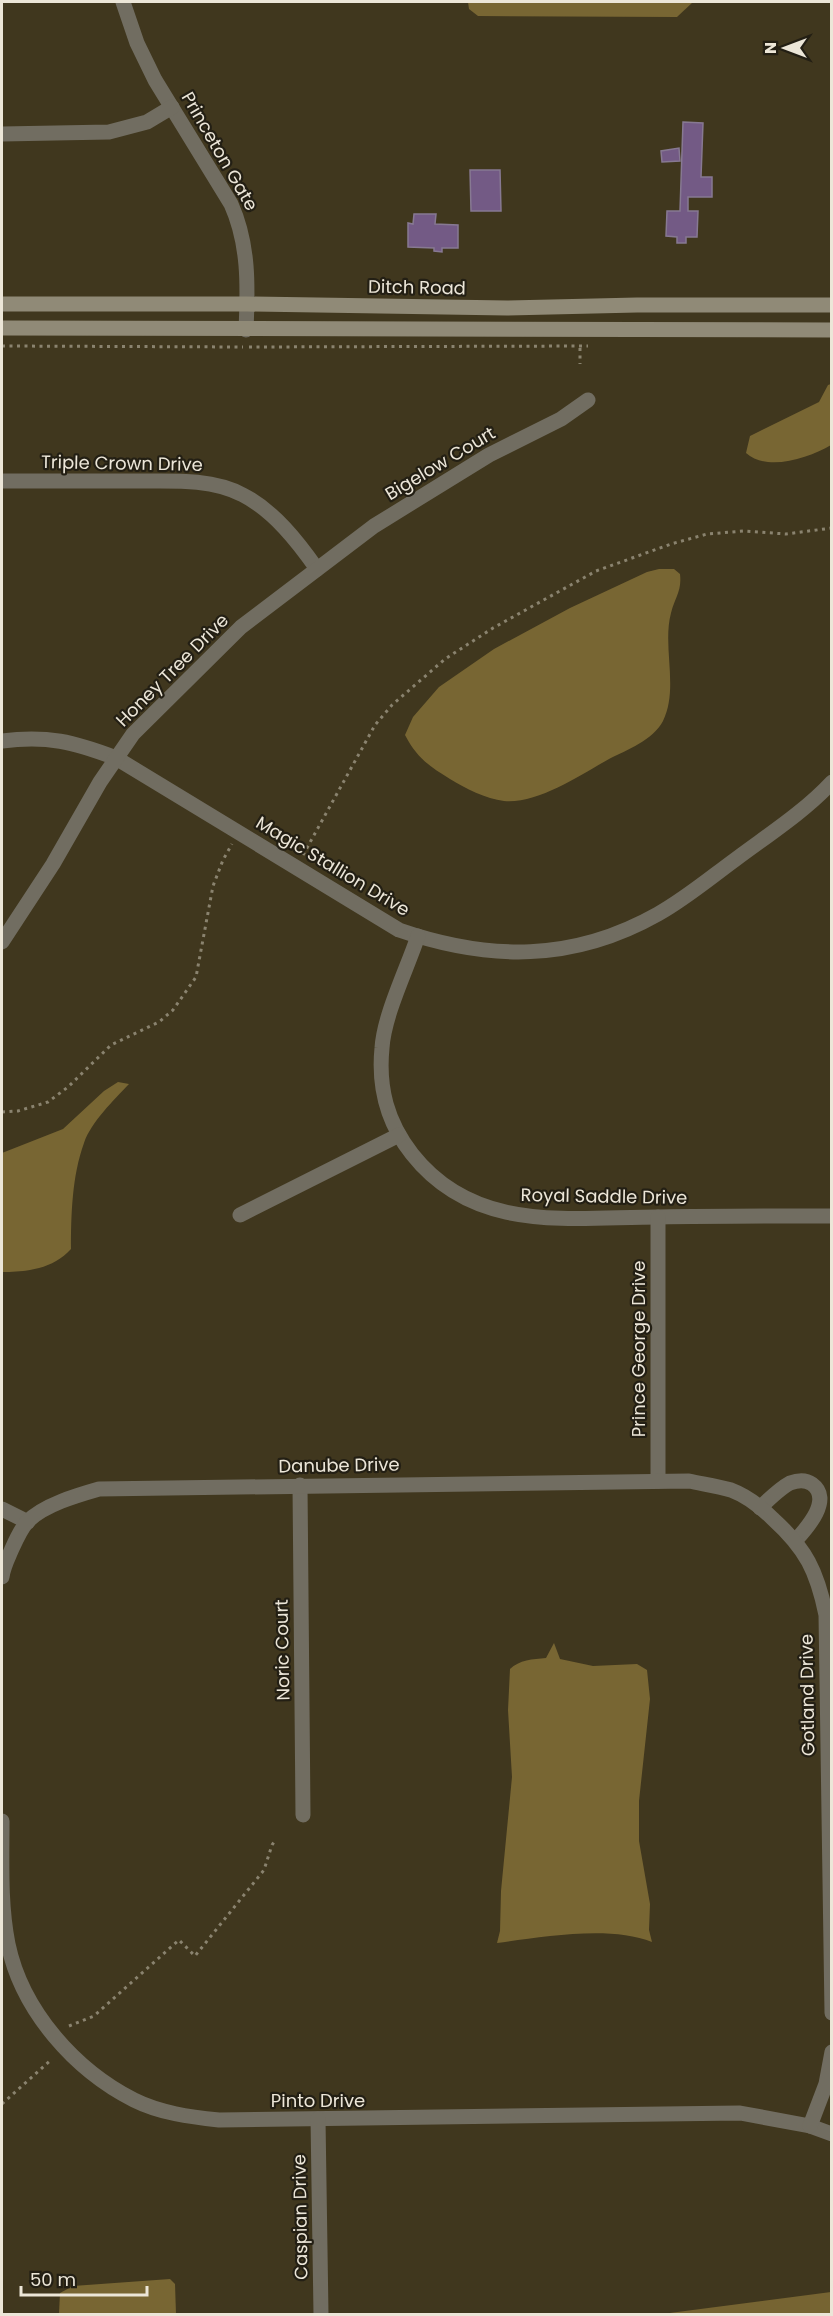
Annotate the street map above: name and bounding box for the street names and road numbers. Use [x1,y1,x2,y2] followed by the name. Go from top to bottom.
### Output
[176,87,264,215] street label: Princeton Gate
[368,274,466,300] street label: Ditch Road
[380,420,500,506] street label: Bigelow Court
[41,449,203,477] street label: Triple Crown Drive
[110,608,234,732] street label: Honey Tree Drive
[251,810,415,922] street label: Magic Stallion Drive
[520,1182,688,1210] street label: Royal Saddle Drive
[626,1261,651,1437] street label: Prince George Drive
[278,1451,400,1479] street label: Danube Drive
[269,1599,295,1701] street label: Noric Court
[793,1634,821,1756] street label: Gotland Drive
[271,2088,365,2113] street label: Pinto Drive
[286,2154,314,2280] street label: Caspian Drive

